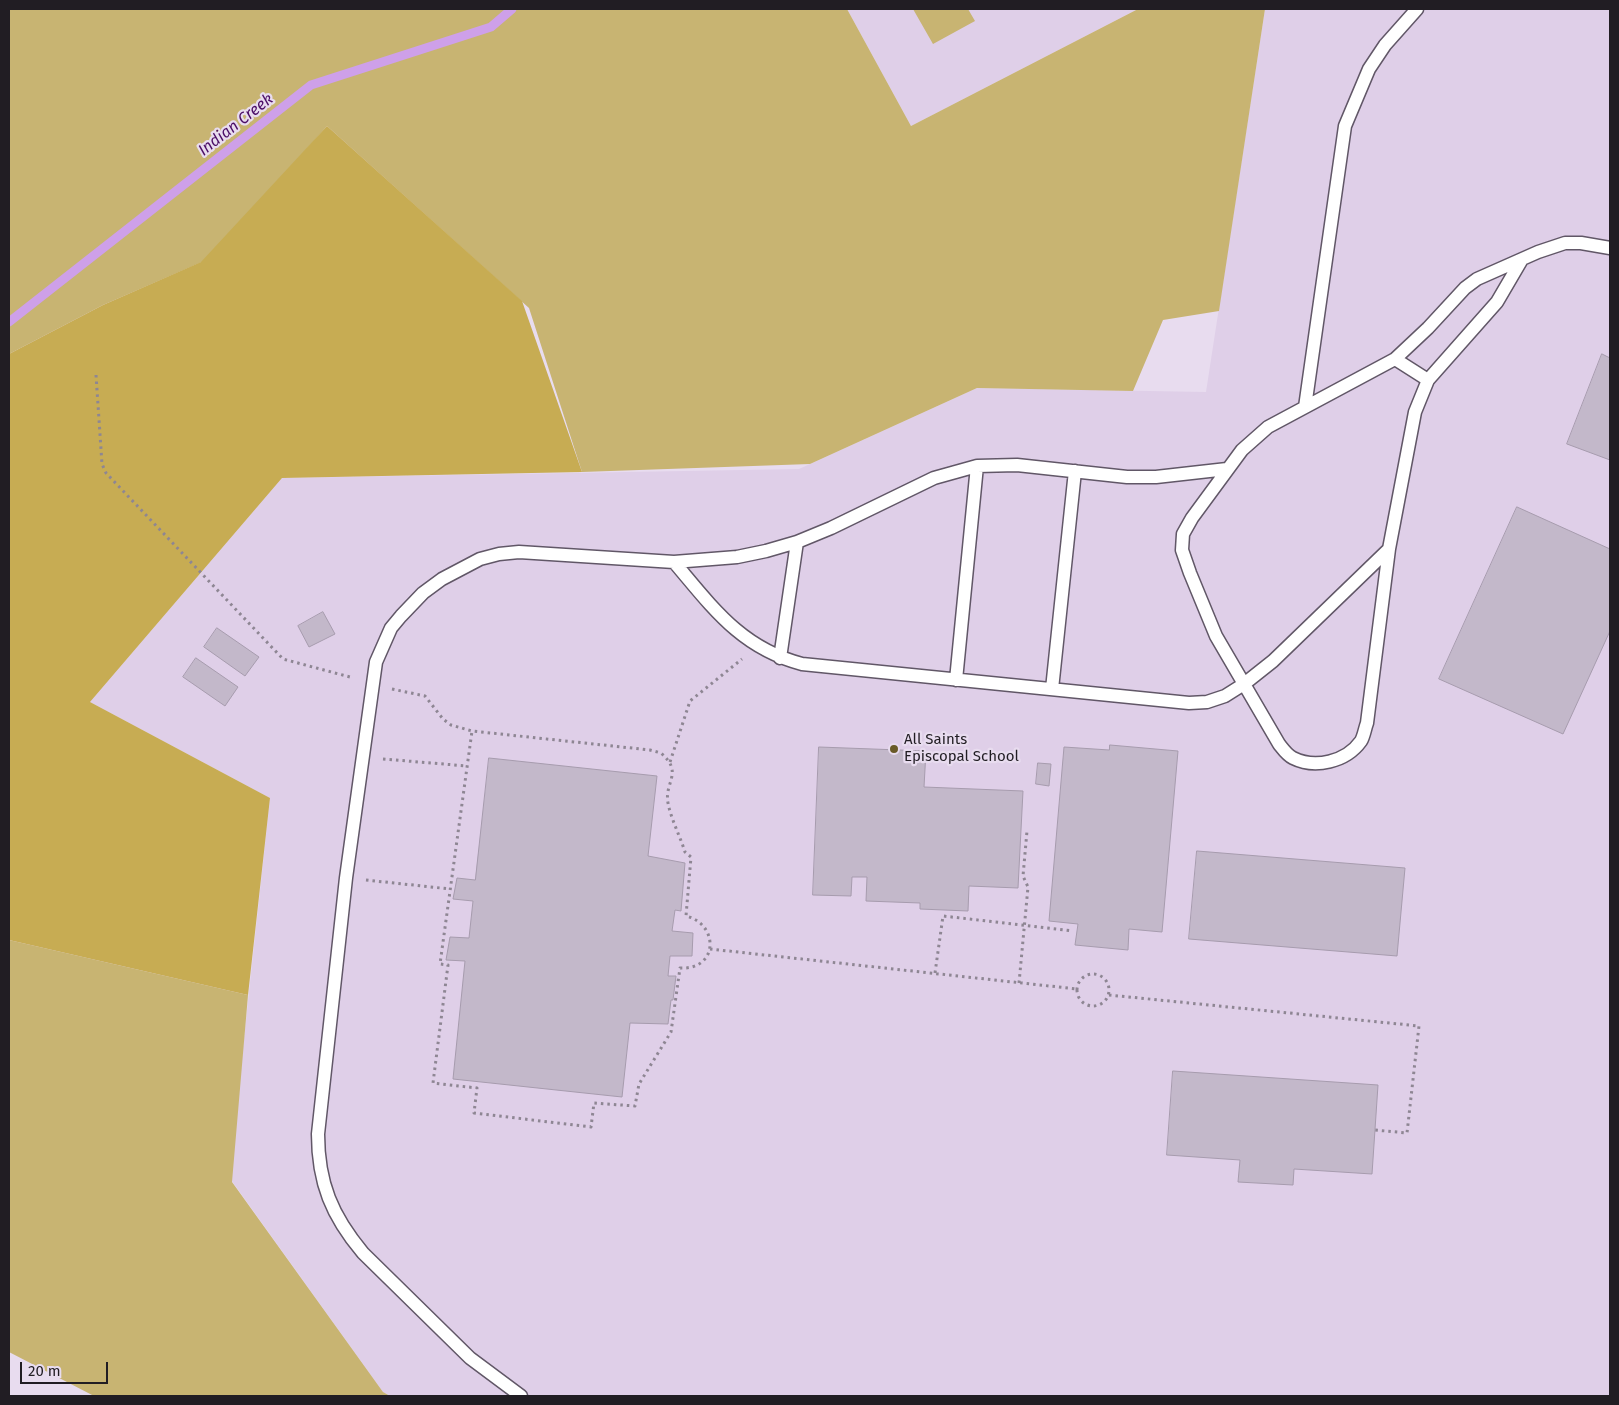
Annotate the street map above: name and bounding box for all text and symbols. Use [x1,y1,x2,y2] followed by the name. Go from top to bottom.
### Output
[195,90,277,160] water label: Indian Creek
[904,731,1019,766] place label: All Saints Episcopal School
[888,743,900,755] marker: All Saints Episcopal School
[22,1352,110,1384] scale bar
[28,1362,61,1380] text: 20 m

